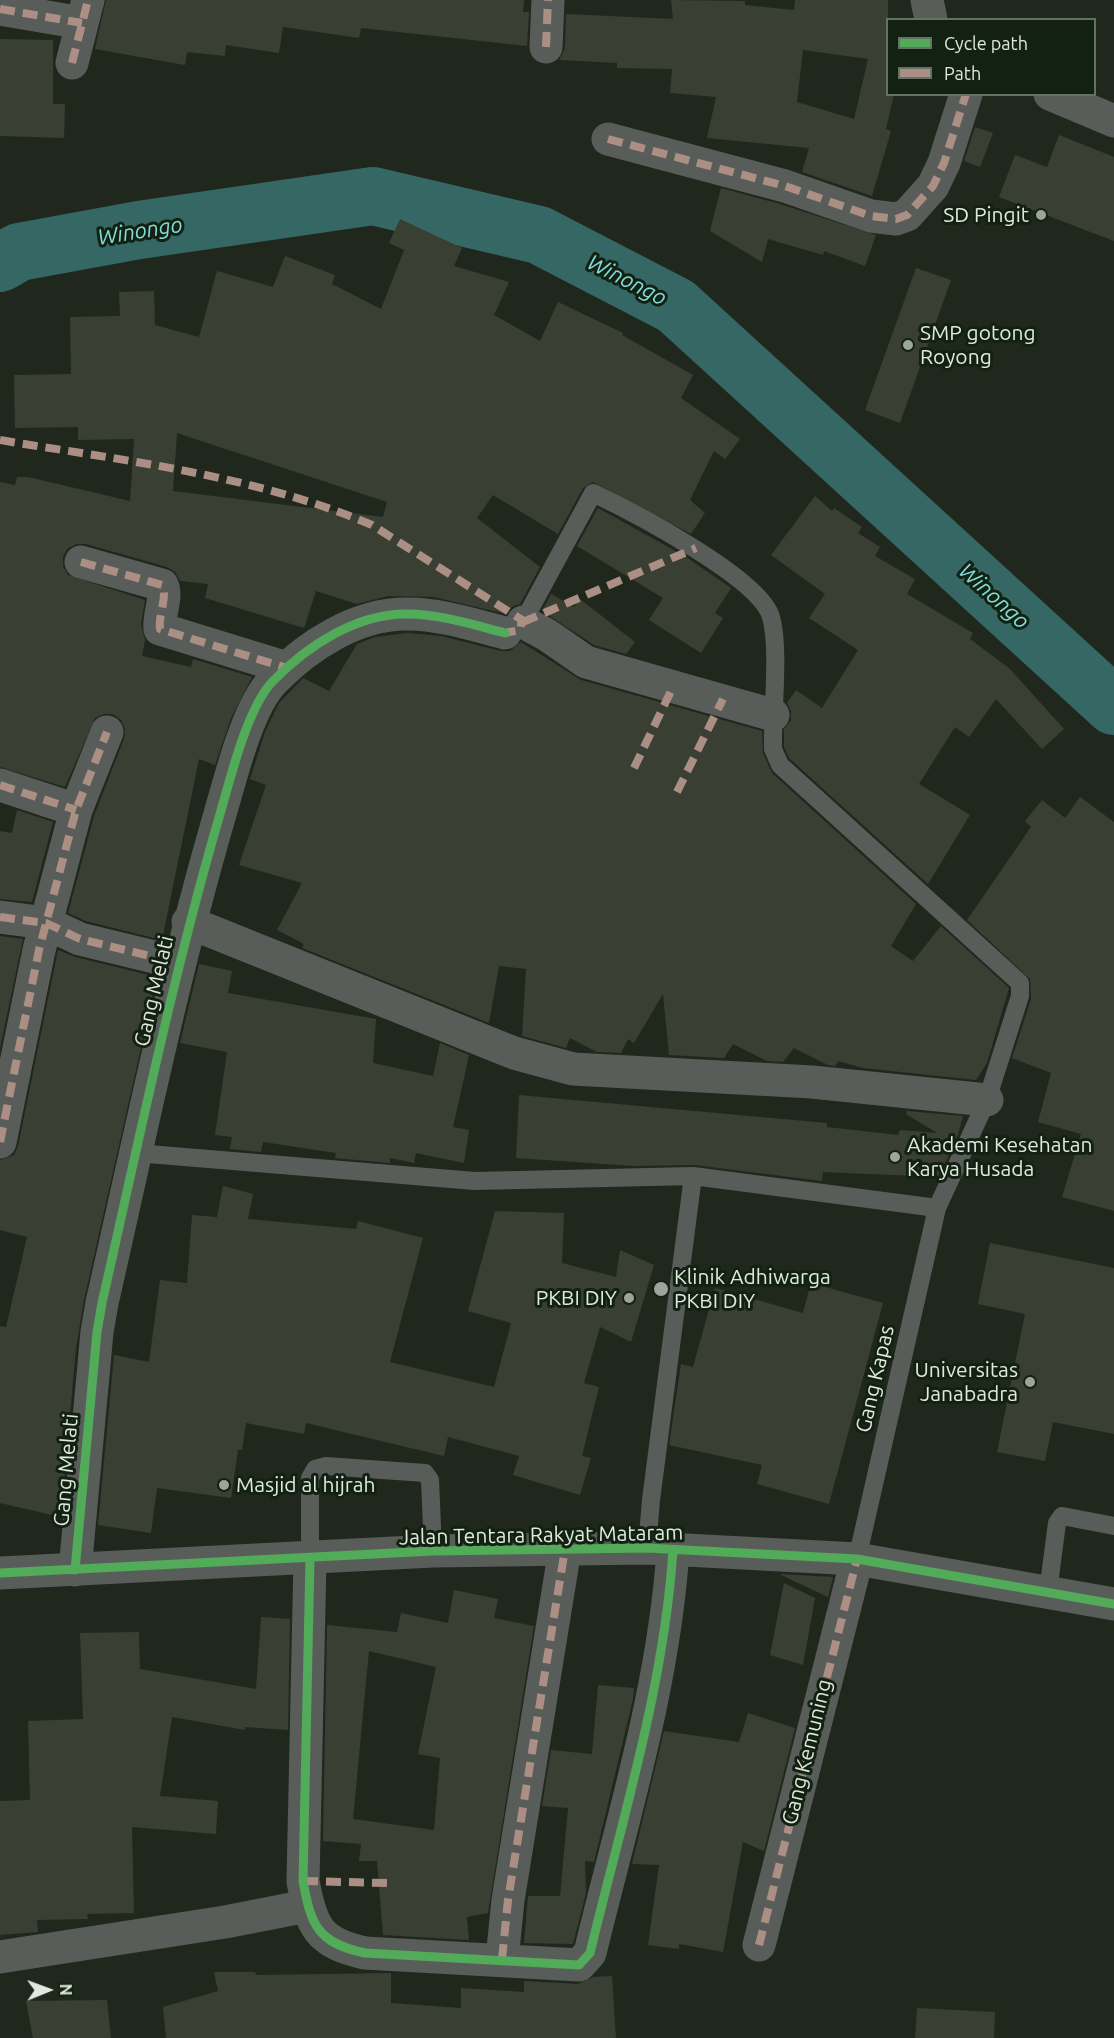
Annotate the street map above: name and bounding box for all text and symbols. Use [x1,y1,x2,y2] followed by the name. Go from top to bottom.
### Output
[886,18,1096,96] legend
[944,33,1028,53] text: Cycle path
[944,63,981,83] text: Path
[943,202,1029,228] place label: SD Pingit
[1034,208,1048,222] marker: SD Pingit
[96,211,184,251] water label: Winongo
[583,249,671,311] water label: Winongo
[920,320,1036,370] place label: SMP gotong Royong
[901,338,915,352] marker: SMP gotong Royong
[953,558,1035,634] water label: Winongo
[129,933,179,1049] street label: Gang Melati
[907,1132,1093,1182] place label: Akademi Kesehatan Karya Husada
[888,1150,902,1164] marker: Akademi Kesehatan Karya Husada
[674,1264,831,1314] place label: Klinik Adhiwarga PKBI DIY
[652,1280,670,1298] marker: Klinik Adhiwarga PKBI DIY
[536,1285,617,1311] place label: PKBI DIY
[622,1291,636,1305] marker: PKBI DIY
[850,1323,900,1435] street label: Gang Kapas
[915,1357,1018,1407] place label: Universitas Janabadra
[1023,1375,1037,1389] marker: Universitas Janabadra
[49,1413,83,1527] street label: Gang Melati
[236,1472,375,1498] place label: Masjid al hijrah
[217,1478,231,1492] marker: Masjid al hijrah
[399,1520,683,1550] street label: Jalan Tentara Rakyat Mataram
[777,1677,837,1827] street label: Gang Kemuning
[18,1960,78,2020] north arrow
[57,1984,75,1996] text: N

